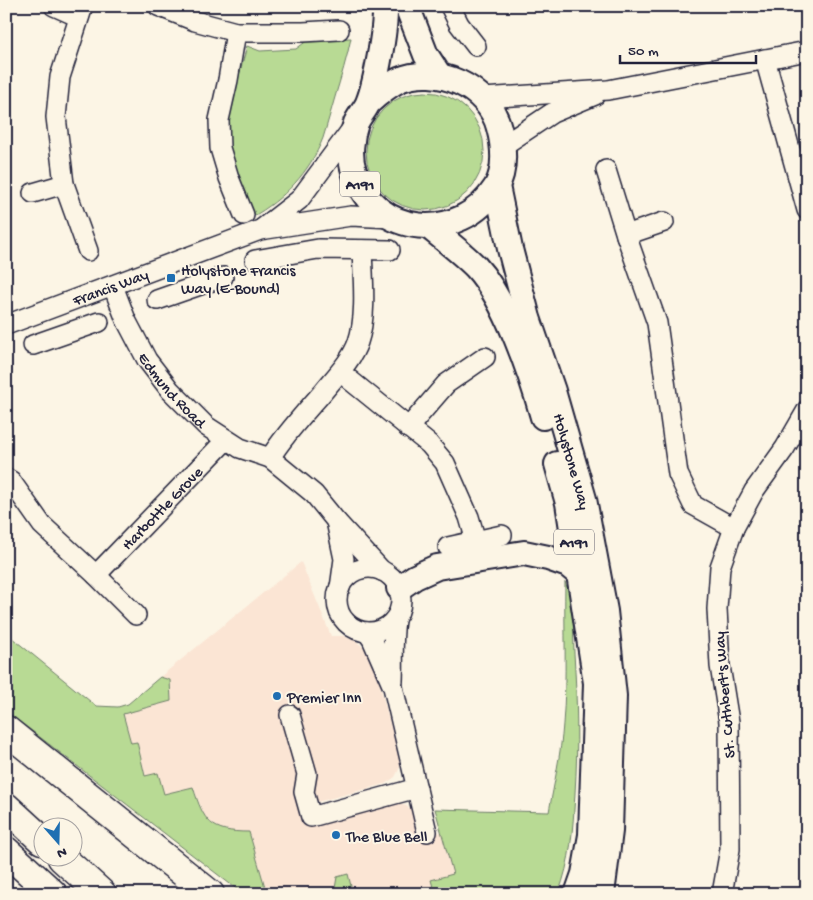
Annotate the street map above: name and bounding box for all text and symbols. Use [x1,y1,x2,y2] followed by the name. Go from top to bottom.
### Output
[620,32,757,64] scale bar
[628,43,659,61] text: 50 m
[340,172,380,196] road number: A191
[181,263,296,300] place label: Holystone Francis Way (E-Bound)
[70,267,152,313] street label: Francis Way
[165,272,177,284] marker: Holystone Francis Way (E-Bound)
[132,351,210,435] street label: Edmund Road
[547,412,592,512] street label: Holystone Way
[119,464,209,555] street label: Harbottle Grove
[554,530,594,554] road number: A191
[711,630,741,759] street label: St. Cuthbert's Way
[271,690,283,702] marker: Premier Inn
[286,690,362,709] place label: Premier Inn
[32,818,82,868] north arrow
[330,829,342,841] marker: The Blue Bell
[345,829,428,848] place label: The Blue Bell
[54,842,69,861] text: N

